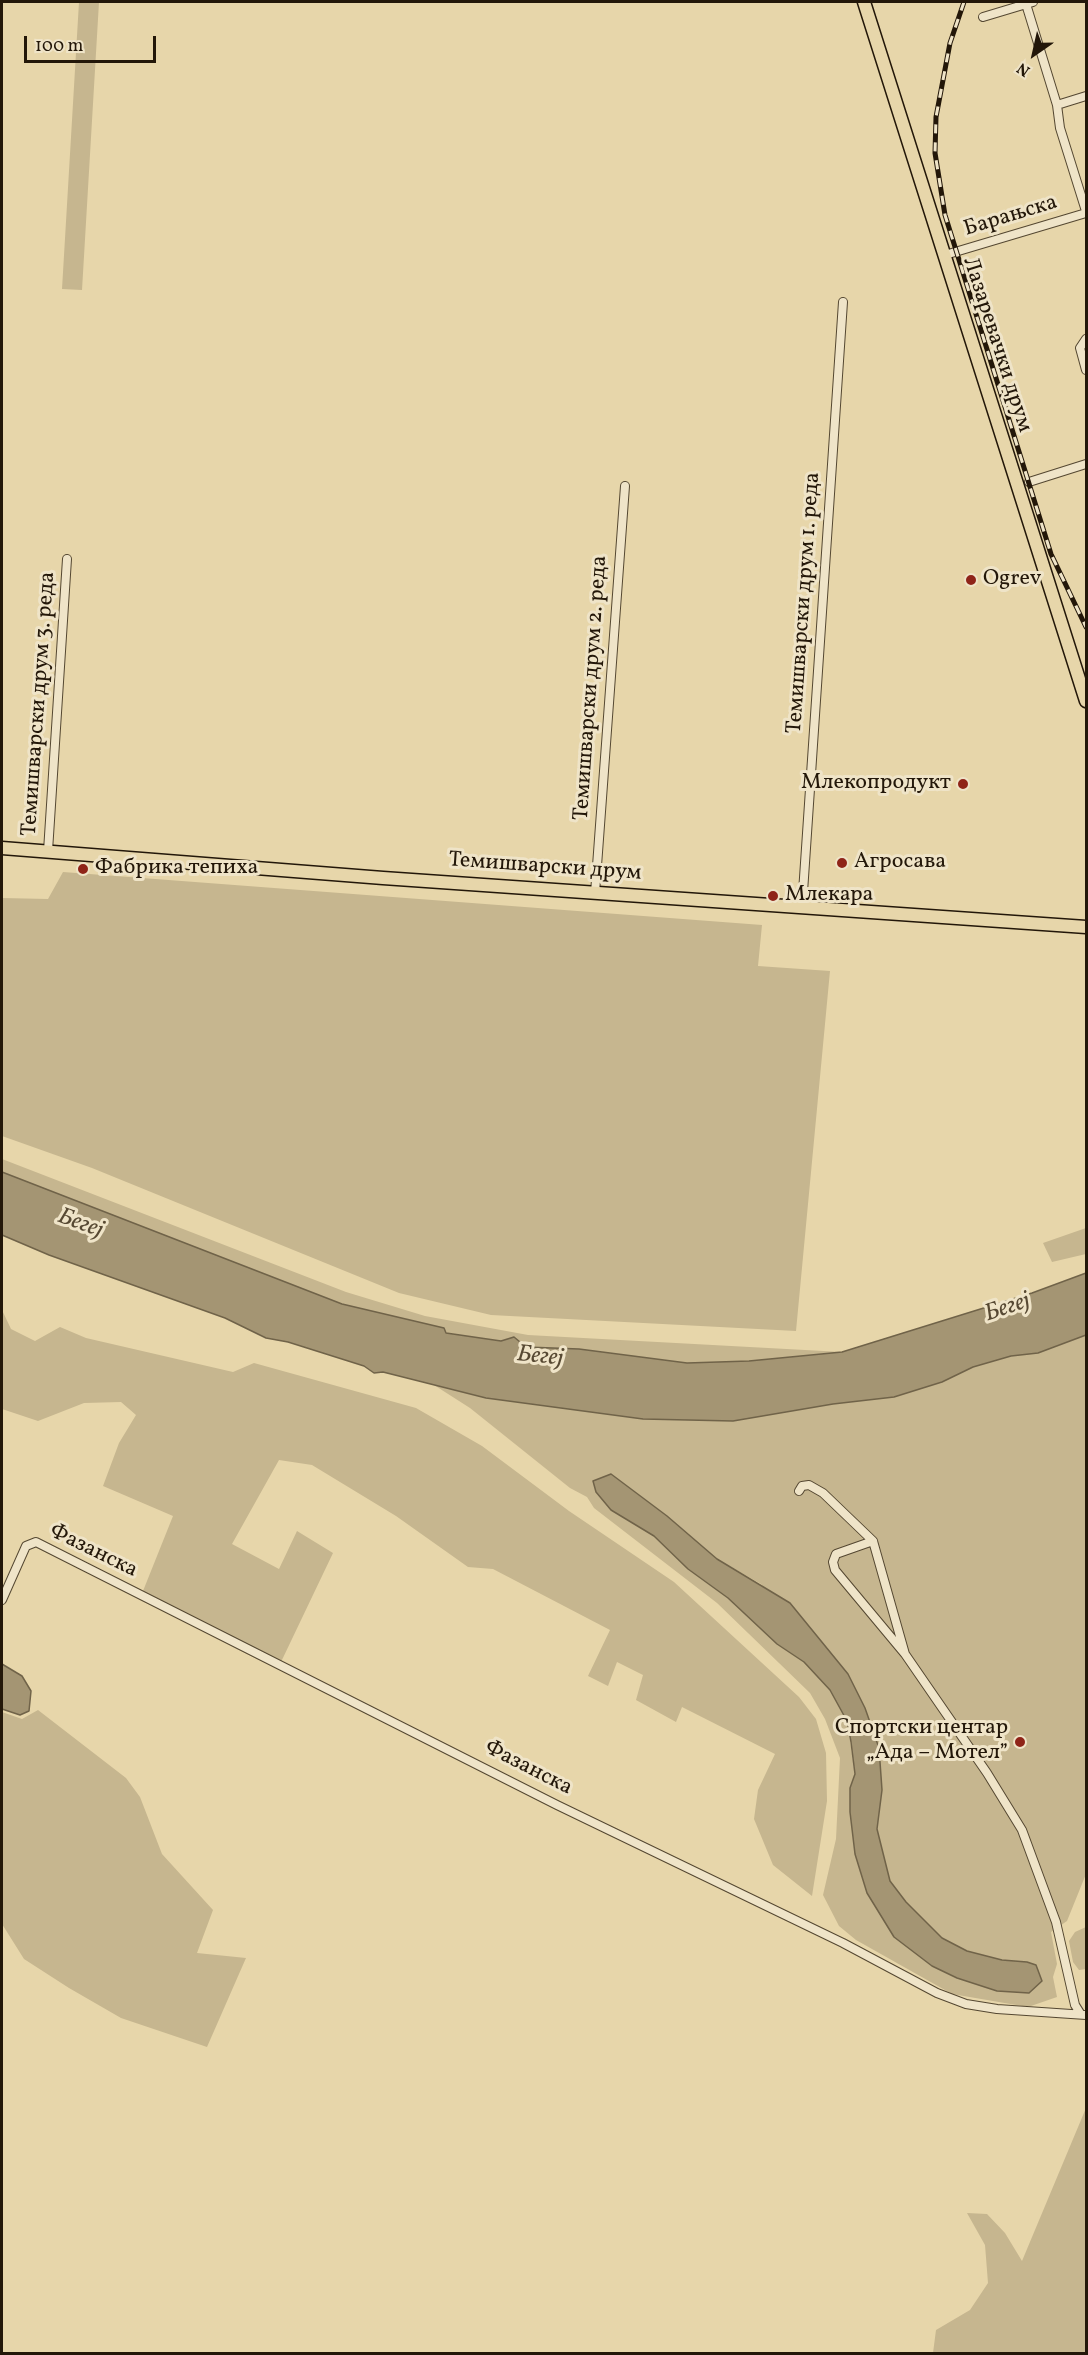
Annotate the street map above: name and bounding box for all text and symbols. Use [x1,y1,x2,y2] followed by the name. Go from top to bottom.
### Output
[27,24,159,62] scale bar
[1004,24,1064,84] north arrow
[35,34,84,59] text: 100 m
[1013,57,1035,81] text: N
[961,190,1061,244] street label: Барањска
[955,254,1037,436] street label: Лазаревачки друм
[783,471,827,735] street label: Темишварски друм 1. реда
[570,555,614,821] street label: Темишварски друм 2. реда
[983,567,1041,593] place label: Ogrev
[18,571,62,837] street label: Темишварски друм 3. реда
[964,573,978,587] marker: Ogrev
[801,771,951,797] place label: Млекопродукт
[956,777,970,791] marker: Млекопродукт
[448,848,642,888] street label: Темишварски друм
[854,850,946,876] place label: Агросава
[95,856,259,882] place label: Фабрика тепиха
[835,856,849,870] marker: Агросава
[76,862,90,876] marker: Фабрика тепиха
[785,883,874,909] place label: Млекара
[766,889,780,903] marker: Млекара
[54,1204,106,1246] water label: Бегеј
[982,1288,1034,1330] water label: Бегеј
[516,1341,564,1375] water label: Бегеј
[44,1519,142,1585] street label: Фазанска
[835,1716,1008,1768] place label: Спортски центар „Ада – Мотел”
[1013,1735,1027,1749] marker: Спортски центар „Ада – Мотел”
[480,1736,576,1802] street label: Фазанска

